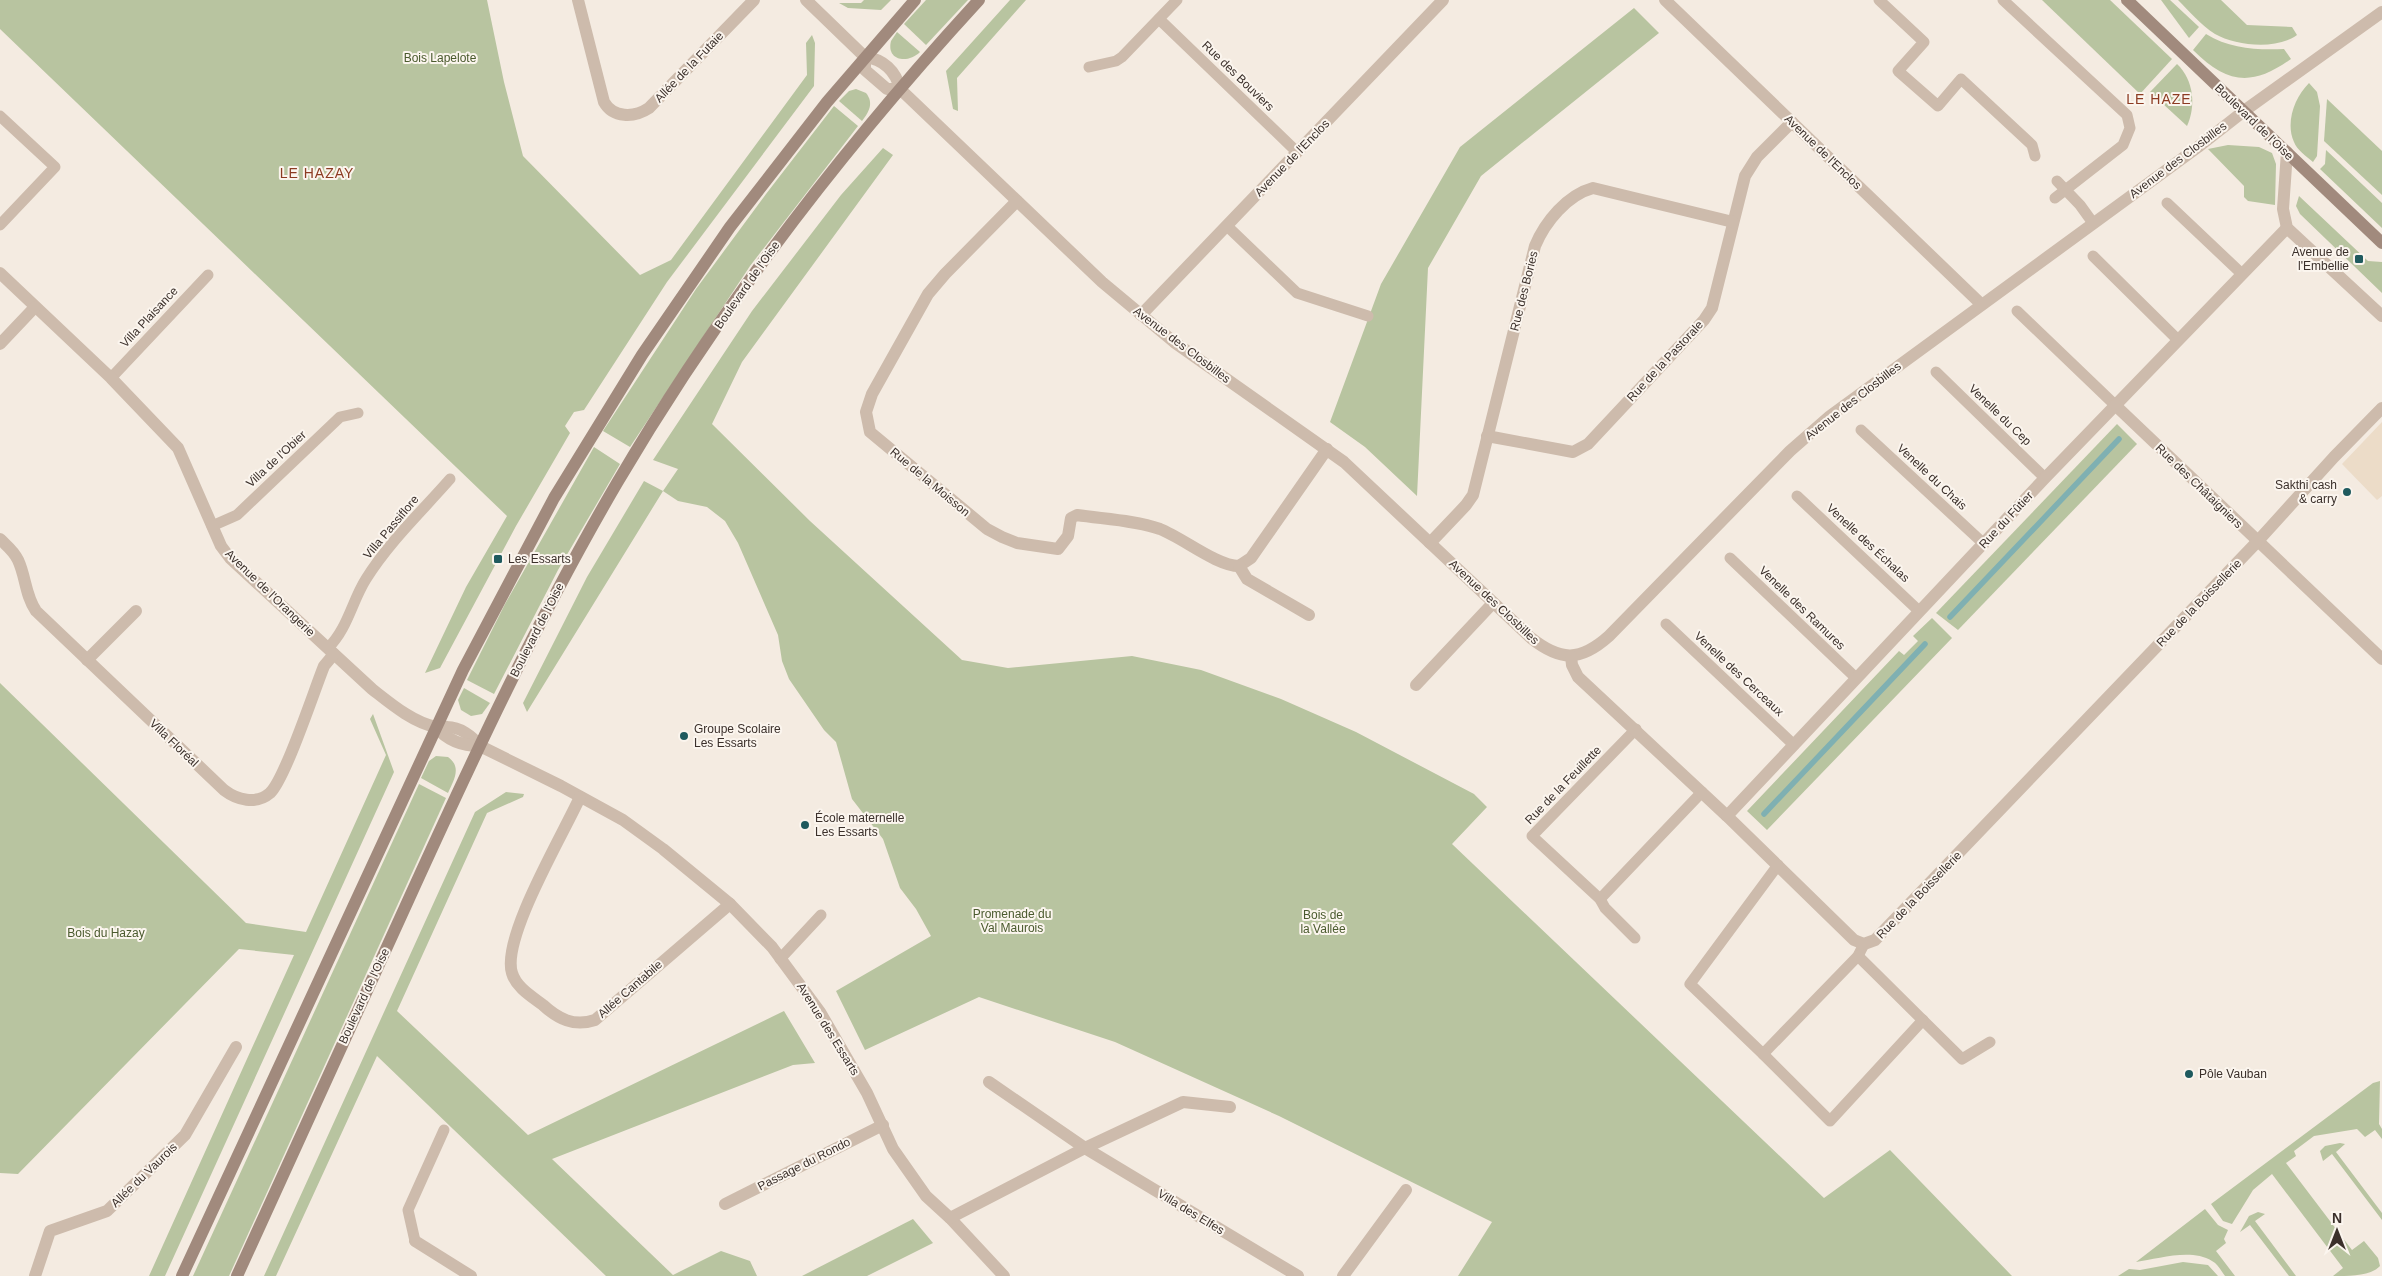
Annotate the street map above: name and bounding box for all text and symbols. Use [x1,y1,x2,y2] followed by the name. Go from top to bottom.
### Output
[652,29,726,105] street label: Allée de la Futaie
[1199,38,1277,114] street label: Rue des Bouviers
[404,51,477,65] park label: Bois Lapelote
[2212,81,2296,163] street label: Boulevard de l'Oise
[2126,91,2192,107] district label: LE HAZE
[1782,112,1864,192] street label: Avenue de l'Enclos
[1252,117,1332,199] street label: Avenue de l'Enclos
[2127,119,2229,201] street label: Avenue des Closbilles
[280,165,354,181] district label: LE HAZAY
[712,238,783,331] street label: Boulevard de l'Oise
[2292,245,2349,273] place label: Avenue de l'Embellie
[1507,250,1541,332] street label: Rue des Bories
[2353,253,2365,265] marker: Avenue de l'Embellie
[117,284,181,350] street label: Villa Plaisance
[1131,304,1233,386] street label: Avenue des Closbilles
[1624,317,1706,404] street label: Rue de la Pastorale
[1802,359,1904,443] street label: Avenue des Closbilles
[1966,382,2034,449] street label: Venelle du Cep
[243,428,309,490] street label: Villa de l'Obier
[1894,441,1970,513] street label: Venelle du Chais
[2153,441,2245,531] street label: Rue des Châtaigniers
[887,445,973,519] street label: Rue de la Moisson
[2275,478,2337,506] place label: Sakthi cash & carry
[2341,486,2353,498] marker: Sakthi cash & carry
[1976,489,2036,551] street label: Rue du Fûtier
[360,492,422,562] street label: Villa Passiflore
[1824,500,1913,585] street label: Venelle des Échalas
[222,547,318,640] street label: Avenue de l'Orangerie
[508,552,571,566] place label: Les Essarts
[492,553,504,565] marker: Les Essarts
[2154,556,2245,650] street label: Rue de la Boissellerie
[1446,557,1542,647] street label: Avenue des Closbilles
[1756,563,1848,653] street label: Venelle des Ramures
[507,580,567,679] street label: Boulevard de l'Oise
[1692,629,1786,719] street label: Venelle des Cerceaux
[147,716,201,770] street label: Villa Floréal
[694,722,781,750] place label: Groupe Scolaire Les Essarts
[678,730,690,742] marker: Groupe Scolaire Les Essarts
[1522,743,1604,827] street label: Rue de la Feuillette
[815,810,905,839] place label: École maternelle Les Essarts
[799,819,811,831] marker: École maternelle Les Essarts
[1874,848,1965,942] street label: Rue de la Boissellerie
[973,907,1051,935] park label: Promenade du Val Maurois
[1300,908,1346,936] park label: Bois de la Vallée
[67,926,145,940] park label: Bois du Hazay
[336,946,392,1046] street label: Boulevard de l'Oise
[595,957,665,1021] street label: Allée Cantabile
[794,980,862,1078] street label: Avenue des Essarts
[2199,1067,2267,1081] place label: Pôle Vauban
[2183,1068,2195,1080] marker: Pôle Vauban
[755,1134,853,1193] street label: Passage du Rondo
[108,1140,180,1210] street label: Allée du Vaurois
[1155,1187,1227,1237] street label: Villa des Elfes
[2312,1206,2362,1256] north arrow
[2332,1210,2342,1226] text: N

